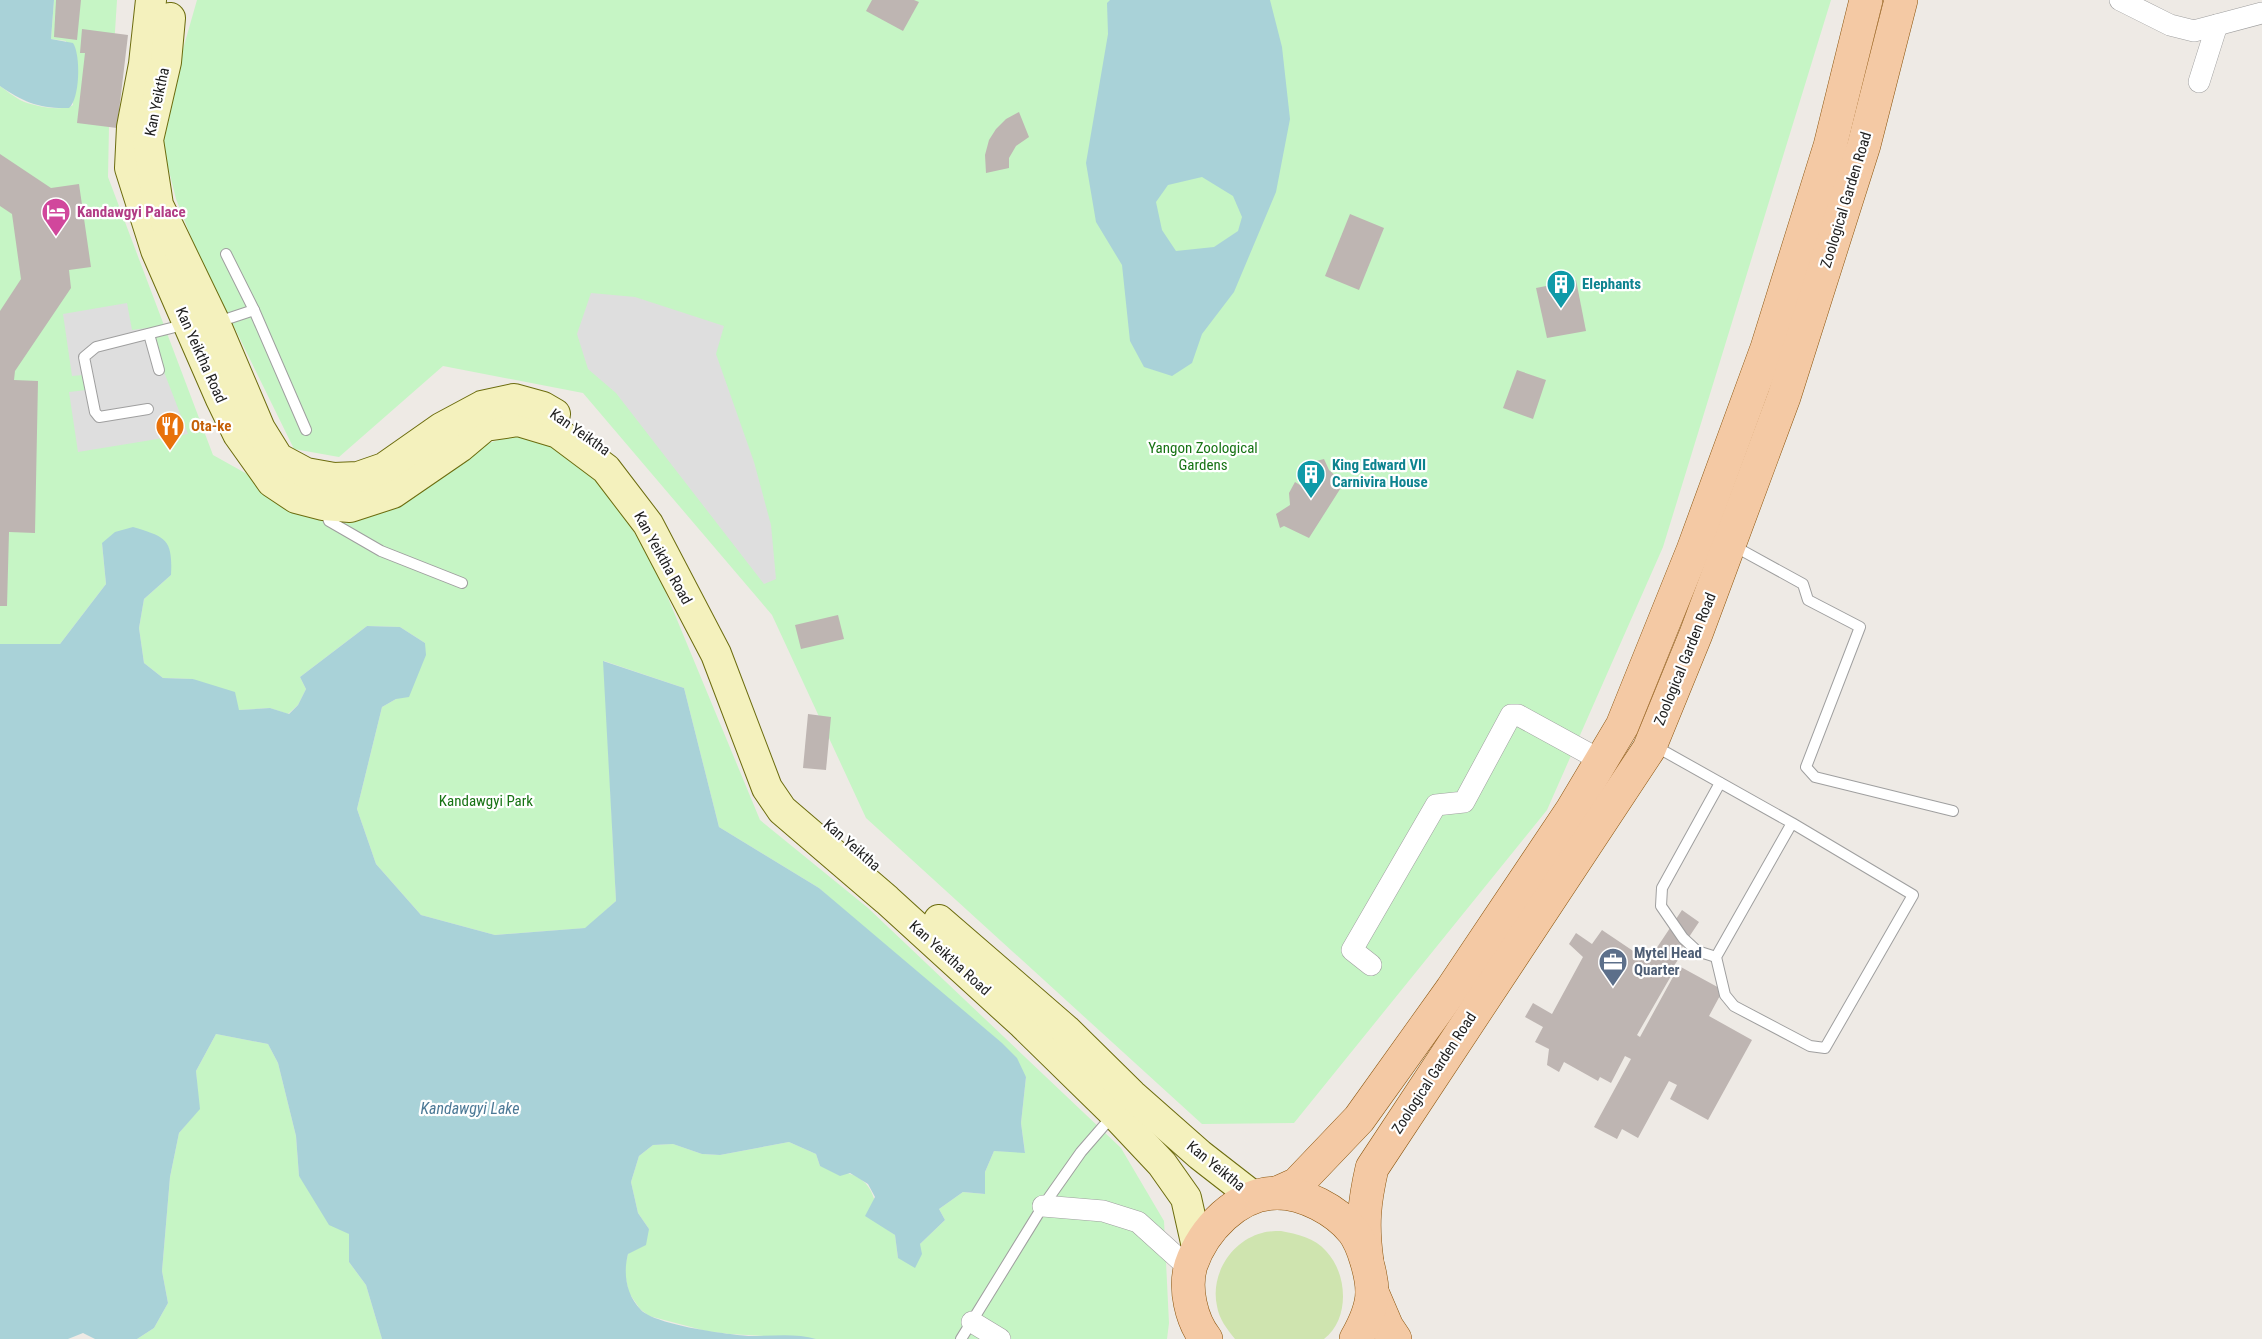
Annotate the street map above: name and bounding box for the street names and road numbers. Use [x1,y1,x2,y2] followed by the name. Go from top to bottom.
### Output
[141,66,173,138] street label: Kan Yeiktha
[1817,130,1875,270] street label: Zoological Garden Road
[172,304,230,406] street label: Kan Yeiktha Road
[546,405,614,459] street label: Kan Yeiktha
[630,509,696,607] street label: Kan Yeiktha Road
[1650,590,1720,728] street label: Zoological Garden Road
[820,815,884,875] street label: Kan Yeiktha
[906,917,994,999] street label: Kan Yeiktha Road
[1388,1009,1480,1137] street label: Zoological Garden Road
[1183,1137,1249,1195] street label: Kan Yeiktha

